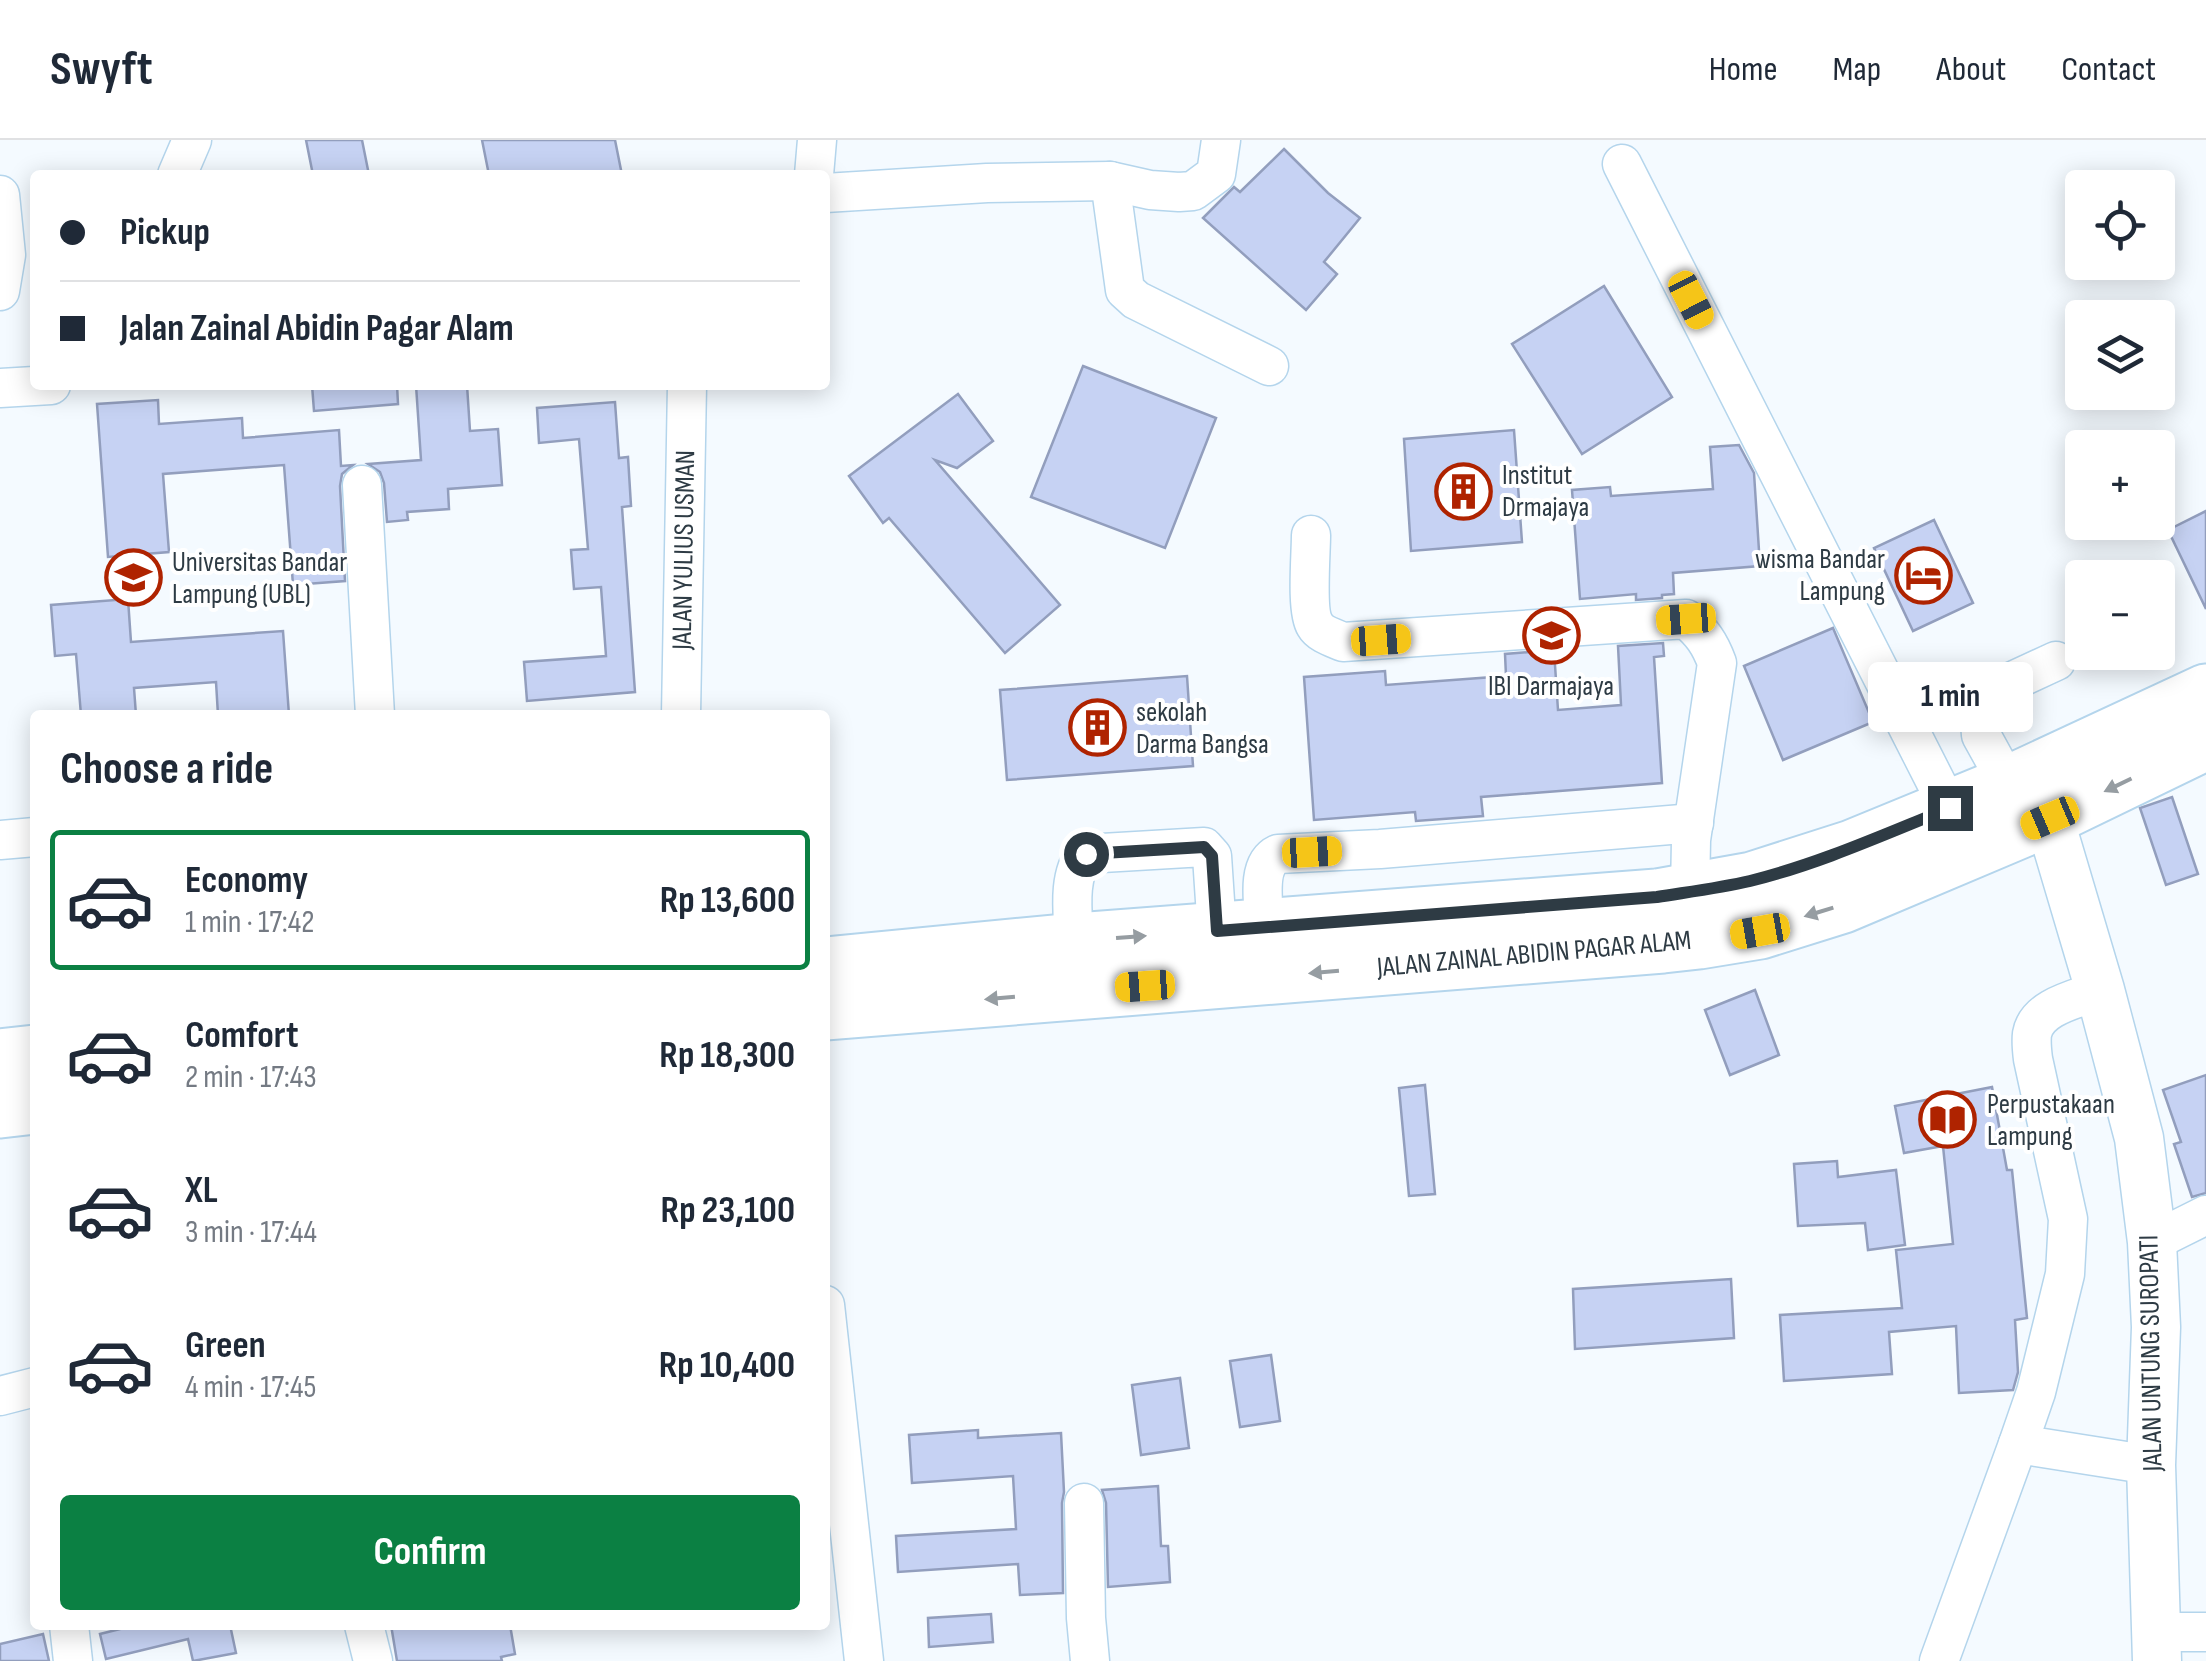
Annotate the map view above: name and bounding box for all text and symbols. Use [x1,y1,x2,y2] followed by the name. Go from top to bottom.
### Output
[50,41,153,98] text: Swyft
[1709,48,1778,91] text: Home
[1833,48,1881,91] text: Map
[1936,48,2006,91] text: About
[2061,48,2156,91] text: Contact
[2065,170,2175,670] map controls
[2065,170,2175,280] button: locate
[120,210,210,255] text: Pickup
[1664,266,1718,334] car
[2065,300,2175,410] button: layers
[120,306,514,351] text: Jalan Zainal Abidin Pagar Alam
[2065,430,2175,540] button: +
[666,450,702,651] street label: JALAN YULIUS USMAN
[1502,459,1589,524] place label: Institut Drmajaya
[1433,461,1493,521] building icon: Institut Drmajaya
[1755,543,1885,608] place label: wisma Bandar Lampung
[1894,545,1954,605] hotel icon: wisma Bandar Lampung
[172,546,347,611] place label: Universitas Bandar Lampung (UBL)
[103,548,163,608] school or university icon: Universitas Bandar Lampung (UBL)
[2065,560,2175,670] button: −
[1655,602,1717,636] car
[1521,605,1581,665] school or university icon: IBI Darmajaya
[1350,623,1412,657] car
[1868,663,2032,733] callout: 1 min
[1488,670,1614,703] place label: IBI Darmajaya
[1921,677,1980,716] text: 1 min
[1136,696,1269,761] place label: sekolah Darma Bangsa
[1067,698,1127,758] building icon: sekolah Darma Bangsa
[60,742,273,797] text: Choose a ride
[2103,776,2132,793] one-way arrow
[1928,786,1973,831] route end
[2017,792,2083,844] car
[1064,832,1109,877] route start
[1281,835,1343,869] car
[65,855,155,945] icon: car
[185,858,308,903] text: Economy
[660,878,795,923] text: Rp 13,600
[185,903,315,942] text: 1 min · 17:42
[1804,905,1834,920] one-way arrow
[1728,911,1792,951] car
[1375,924,1692,984] street label: JALAN ZAINAL ABIDIN PAGAR ALAM
[1116,929,1148,945] one-way arrow
[1308,964,1340,980] one-way arrow
[1114,969,1176,1003] car
[984,990,1016,1006] one-way arrow
[65,1010,155,1100] icon: car
[185,1013,299,1058] text: Comfort
[659,1033,795,1078] text: Rp 18,300
[185,1058,317,1097] text: 2 min · 17:43
[1987,1088,2115,1153] place label: Perpustakaan Lampung
[1918,1090,1978,1150] library icon: Perpustakaan Lampung
[65,1165,155,1255] icon: car
[185,1168,218,1213] text: XL
[661,1188,795,1233] text: Rp 23,100
[185,1213,317,1252] text: 3 min · 17:44
[2132,1234,2170,1473] street label: JALAN UNTUNG SUROPATI
[65,1320,155,1410] icon: car
[185,1323,266,1368] text: Green
[659,1343,795,1388] text: Rp 10,400
[185,1368,316,1407] text: 4 min · 17:45
[60,1495,800,1610] button: Confirm

